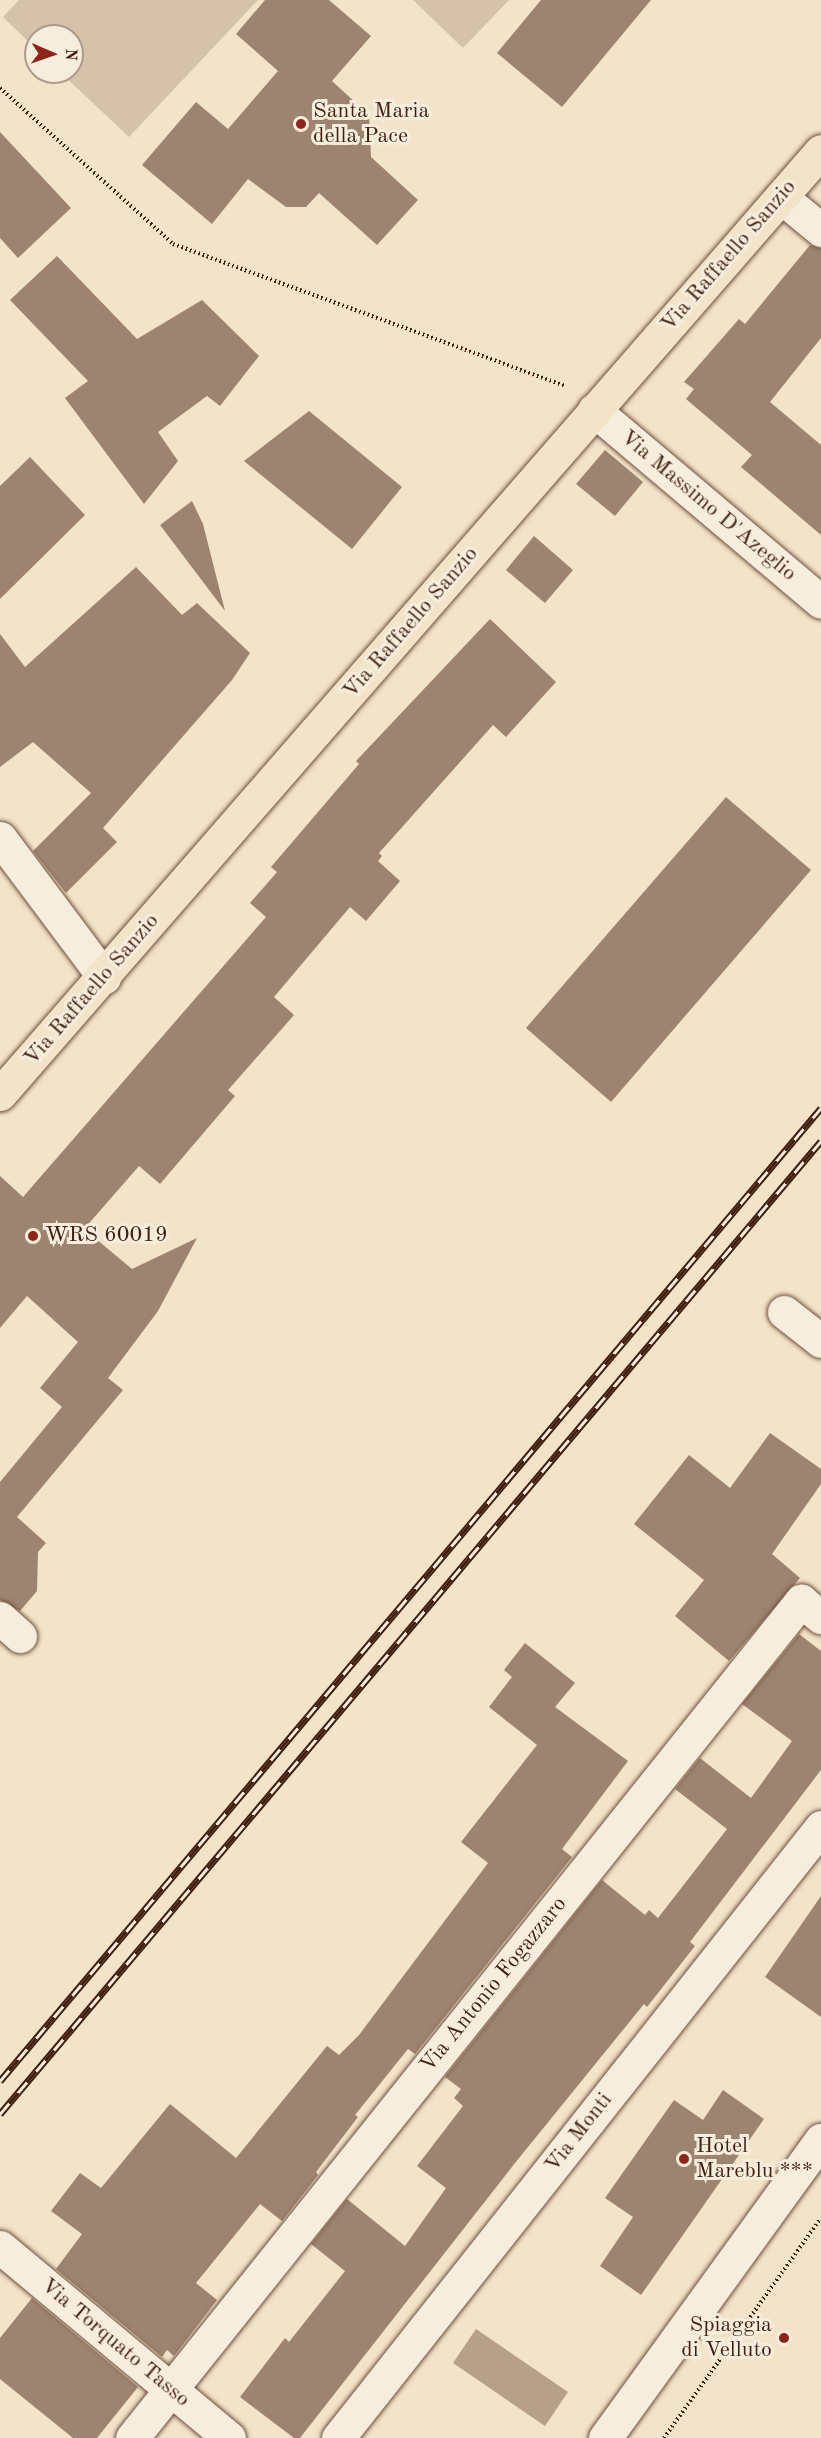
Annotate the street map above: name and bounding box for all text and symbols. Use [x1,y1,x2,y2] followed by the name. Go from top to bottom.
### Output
[24,24,84,84] north arrow
[62,48,78,61] text: N
[313,98,429,150] place label: Santa Maria della Pace
[294,117,308,131] marker: Santa Maria della Pace
[656,175,802,337] street label: Via Raffaello Sanzio
[615,425,801,587] street label: Via Massimo D'Azeglio
[338,542,484,704] street label: Via Raffaello Sanzio
[19,909,165,1071] street label: Via Raffaello Sanzio
[45,1223,168,1249] place label: WRS 60019
[26,1229,40,1243] marker: WRS 60019
[415,1892,573,2078] street label: Via Antonio Fogazzaro
[540,2088,618,2178] street label: Via Monti
[696,2133,813,2184] place label: Hotel Mareblu ***
[677,2152,691,2166] marker: Hotel Mareblu ***
[35,2273,195,2413] street label: Via Torquato Tasso
[681,2312,772,2364] place label: Spiaggia di Velluto
[777,2331,791,2345] marker: Spiaggia di Velluto

